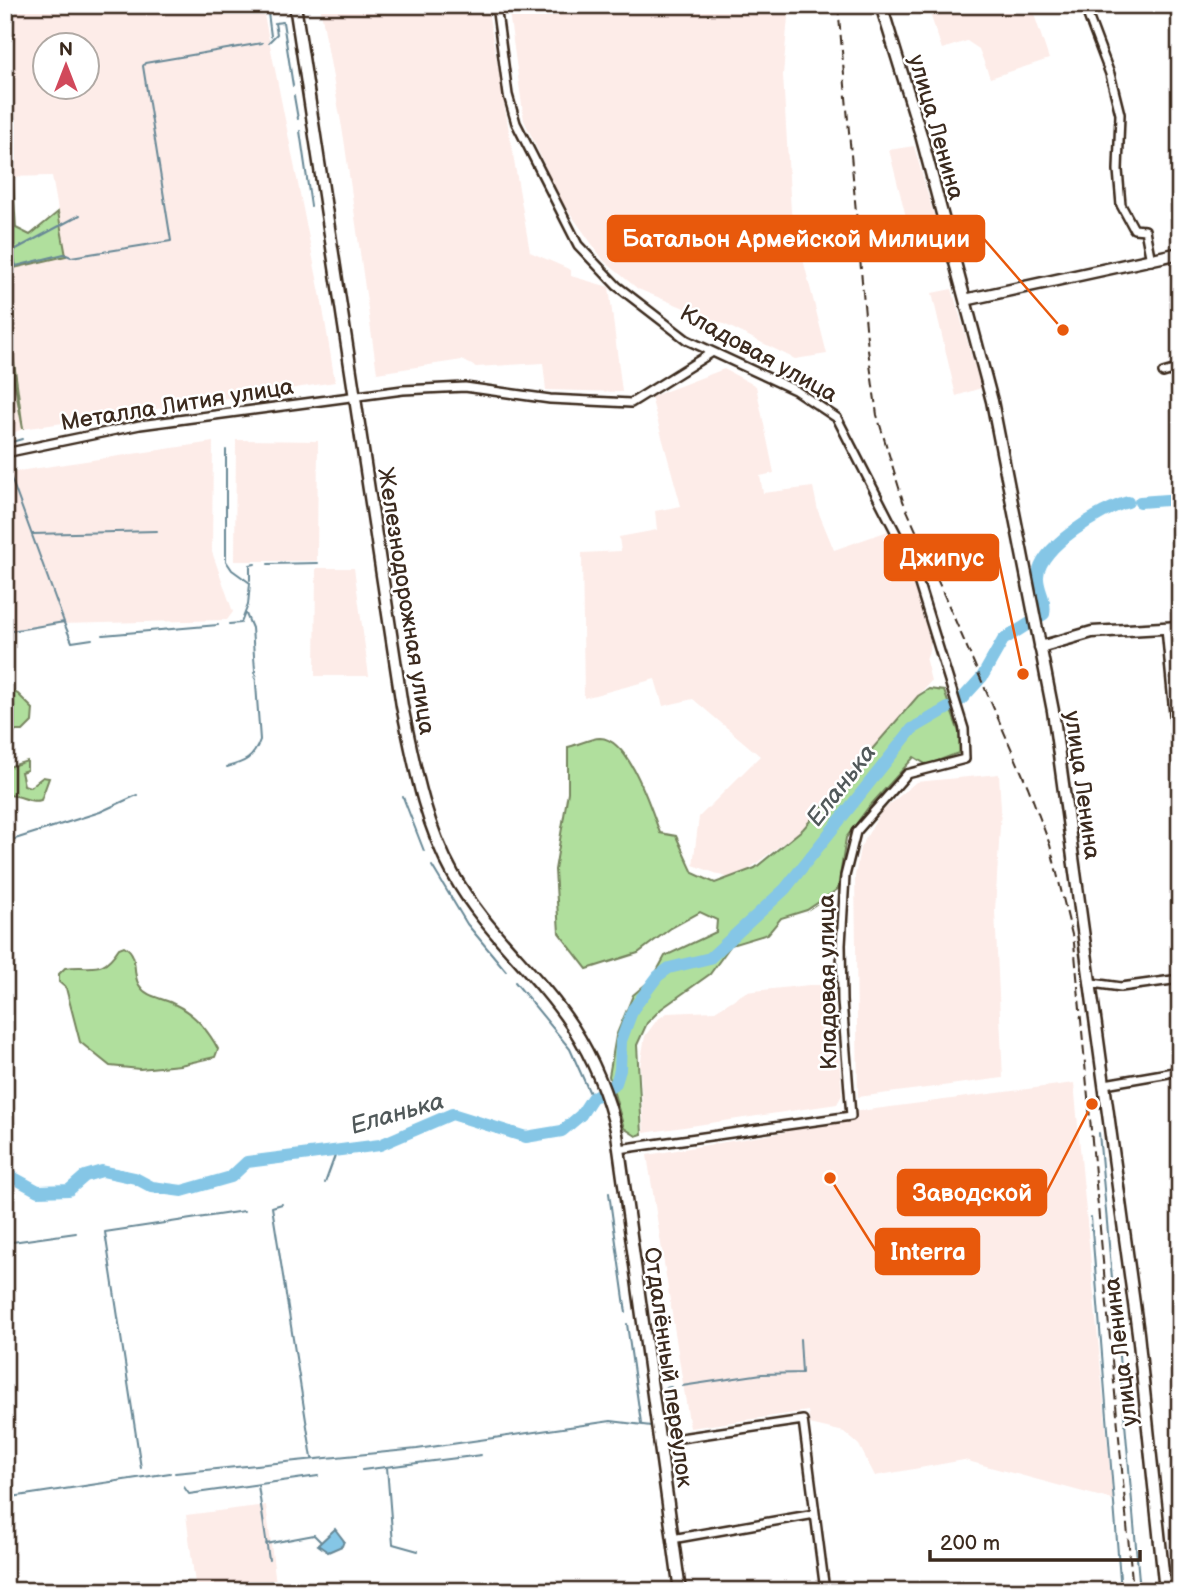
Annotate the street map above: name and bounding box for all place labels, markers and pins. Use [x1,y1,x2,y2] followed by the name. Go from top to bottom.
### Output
[608,216,984,261] callout: Батальон Армейской Милиции
[885,535,998,580] callout: Джипус
[898,1170,1046,1215] callout: Заводской
[876,1229,979,1274] callout: Interra

